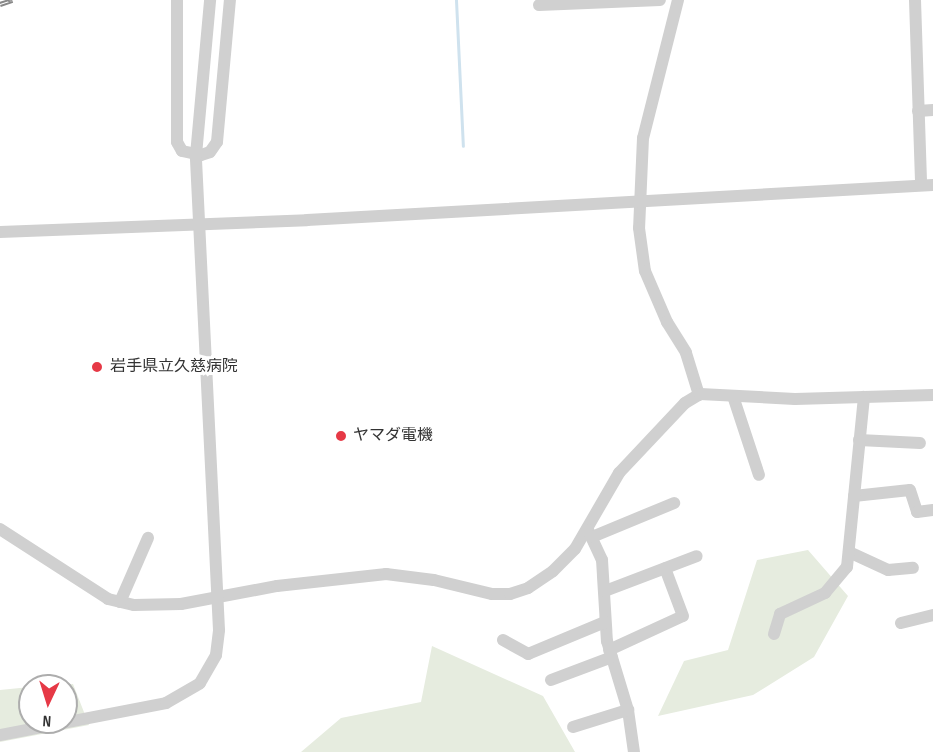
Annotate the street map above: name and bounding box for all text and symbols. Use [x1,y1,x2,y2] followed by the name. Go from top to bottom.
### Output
[110,357,238,377] place label: 岩手県立久慈病院
[88,358,106,376] marker: 岩手県立久慈病院
[353,426,433,446] place label: ヤマダ電機
[334,429,348,443] marker: ヤマダ電機
[18,674,78,734] north arrow
[42,711,52,730] text: N

